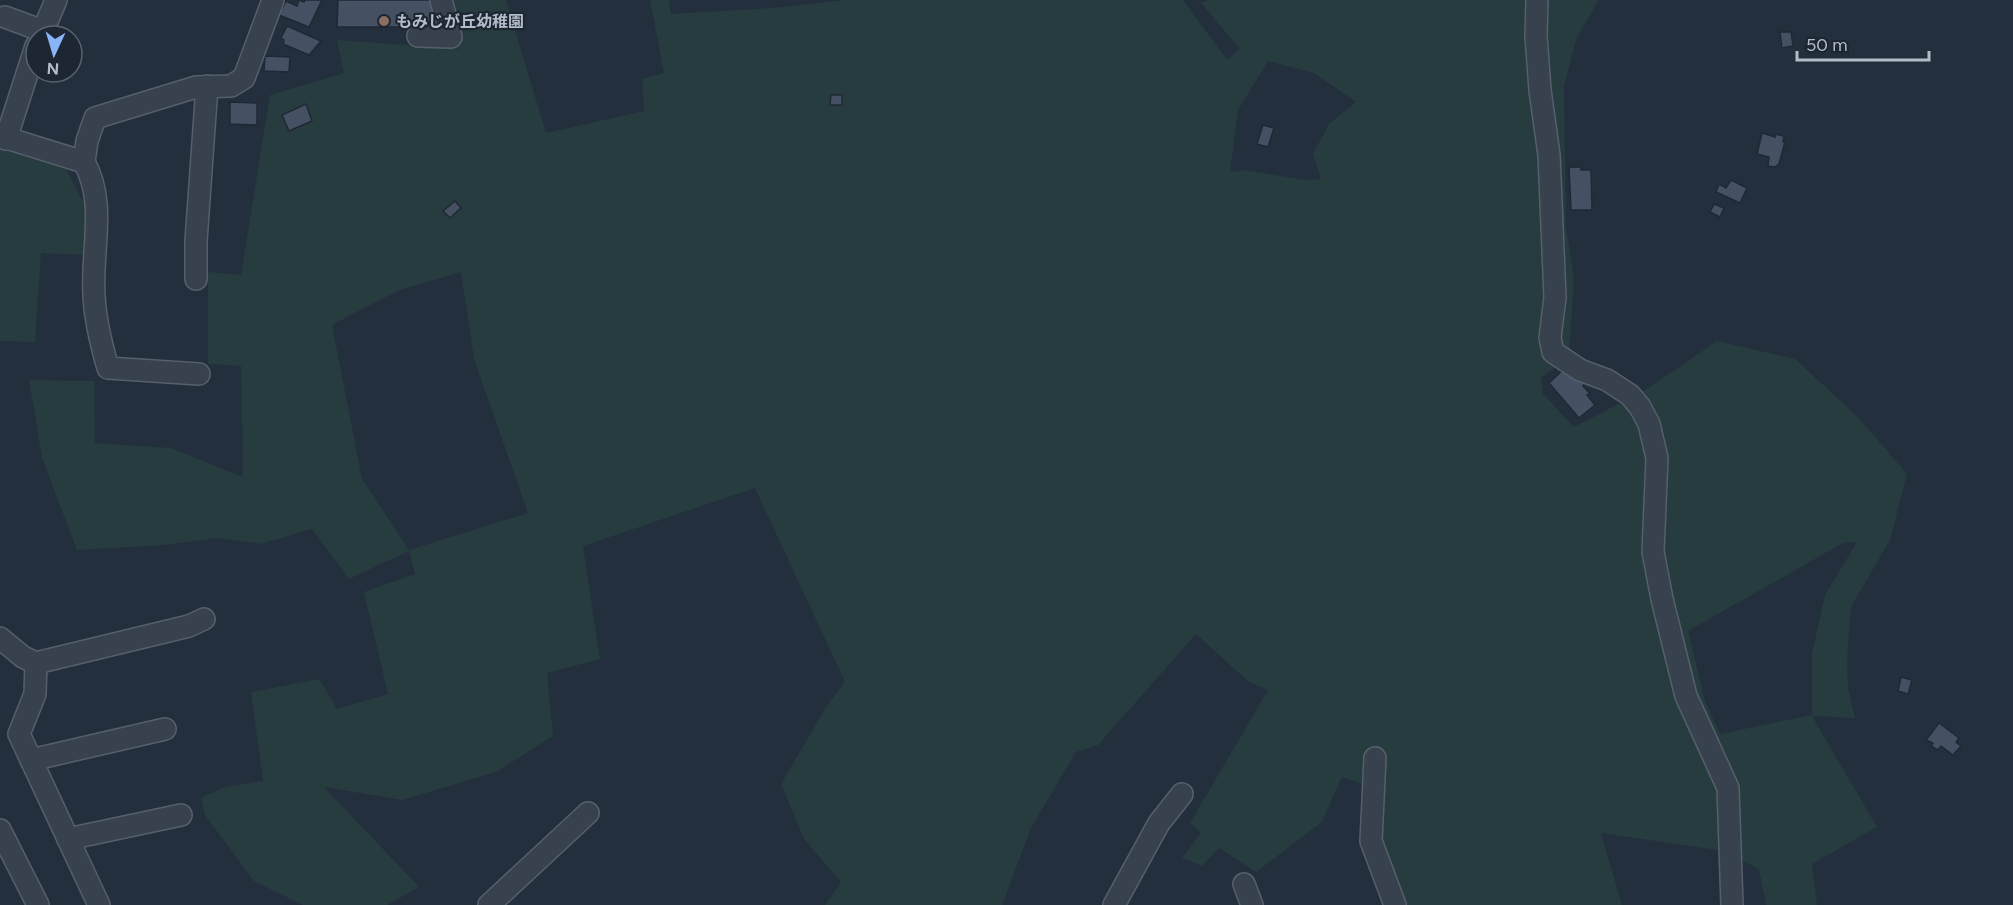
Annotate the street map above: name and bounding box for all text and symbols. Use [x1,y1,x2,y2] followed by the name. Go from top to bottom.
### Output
[396,12,524,31] place label: もみじが丘幼稚園
[377,14,391,28] marker: もみじが丘幼稚園
[24,24,84,84] north arrow
[1797,24,1929,62] scale bar
[1806,34,1848,56] text: 50 m
[46,59,60,78] text: N

